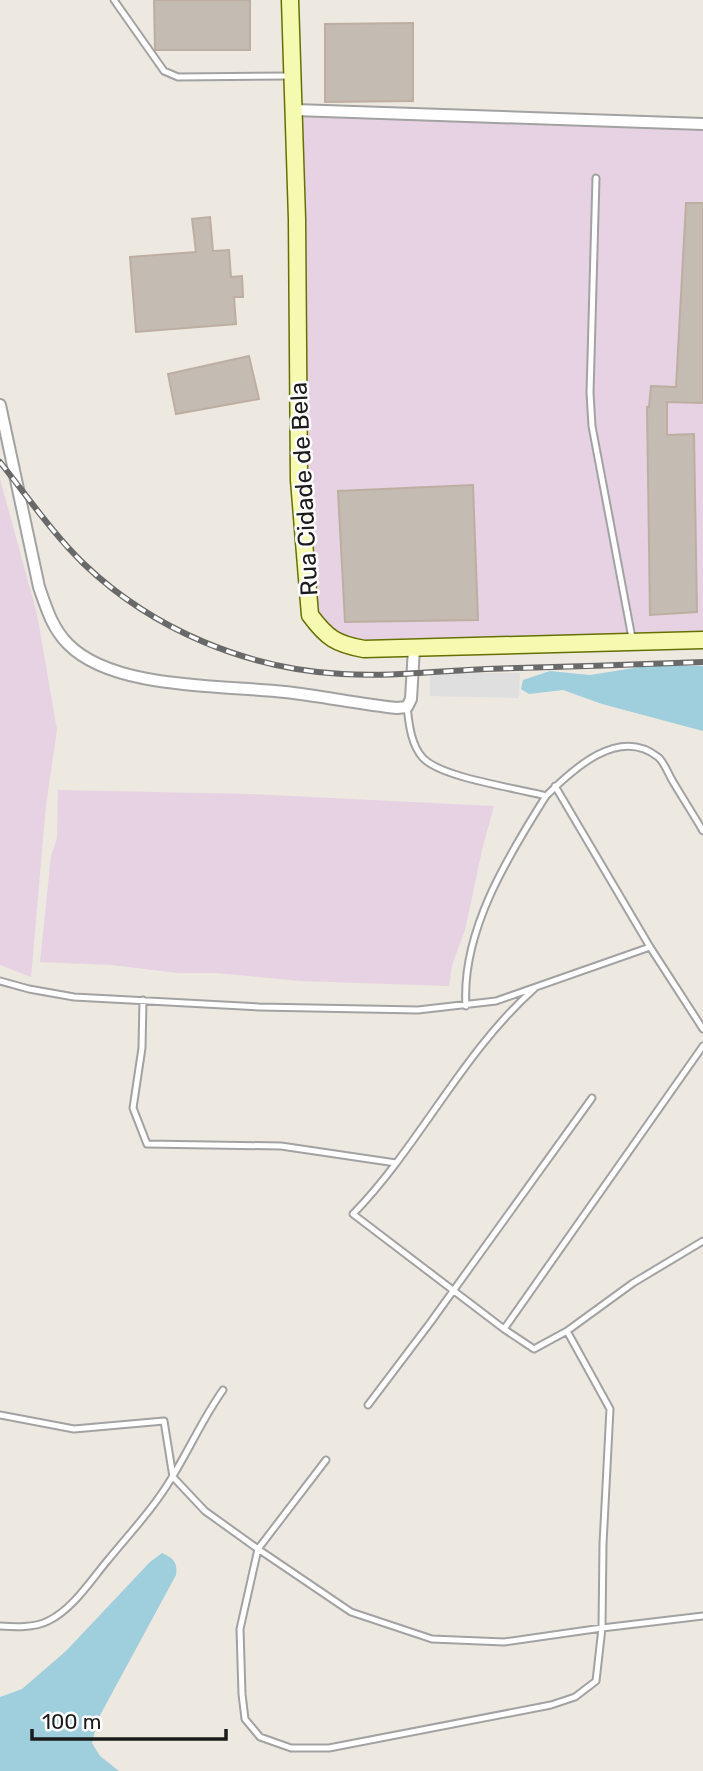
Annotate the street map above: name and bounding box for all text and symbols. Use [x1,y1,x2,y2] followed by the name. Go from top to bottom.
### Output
[284,381,324,597] street label: Rua Cidade de Bela
[32,1698,226,1742] scale bar
[42,1709,101,1734] text: 100 m

